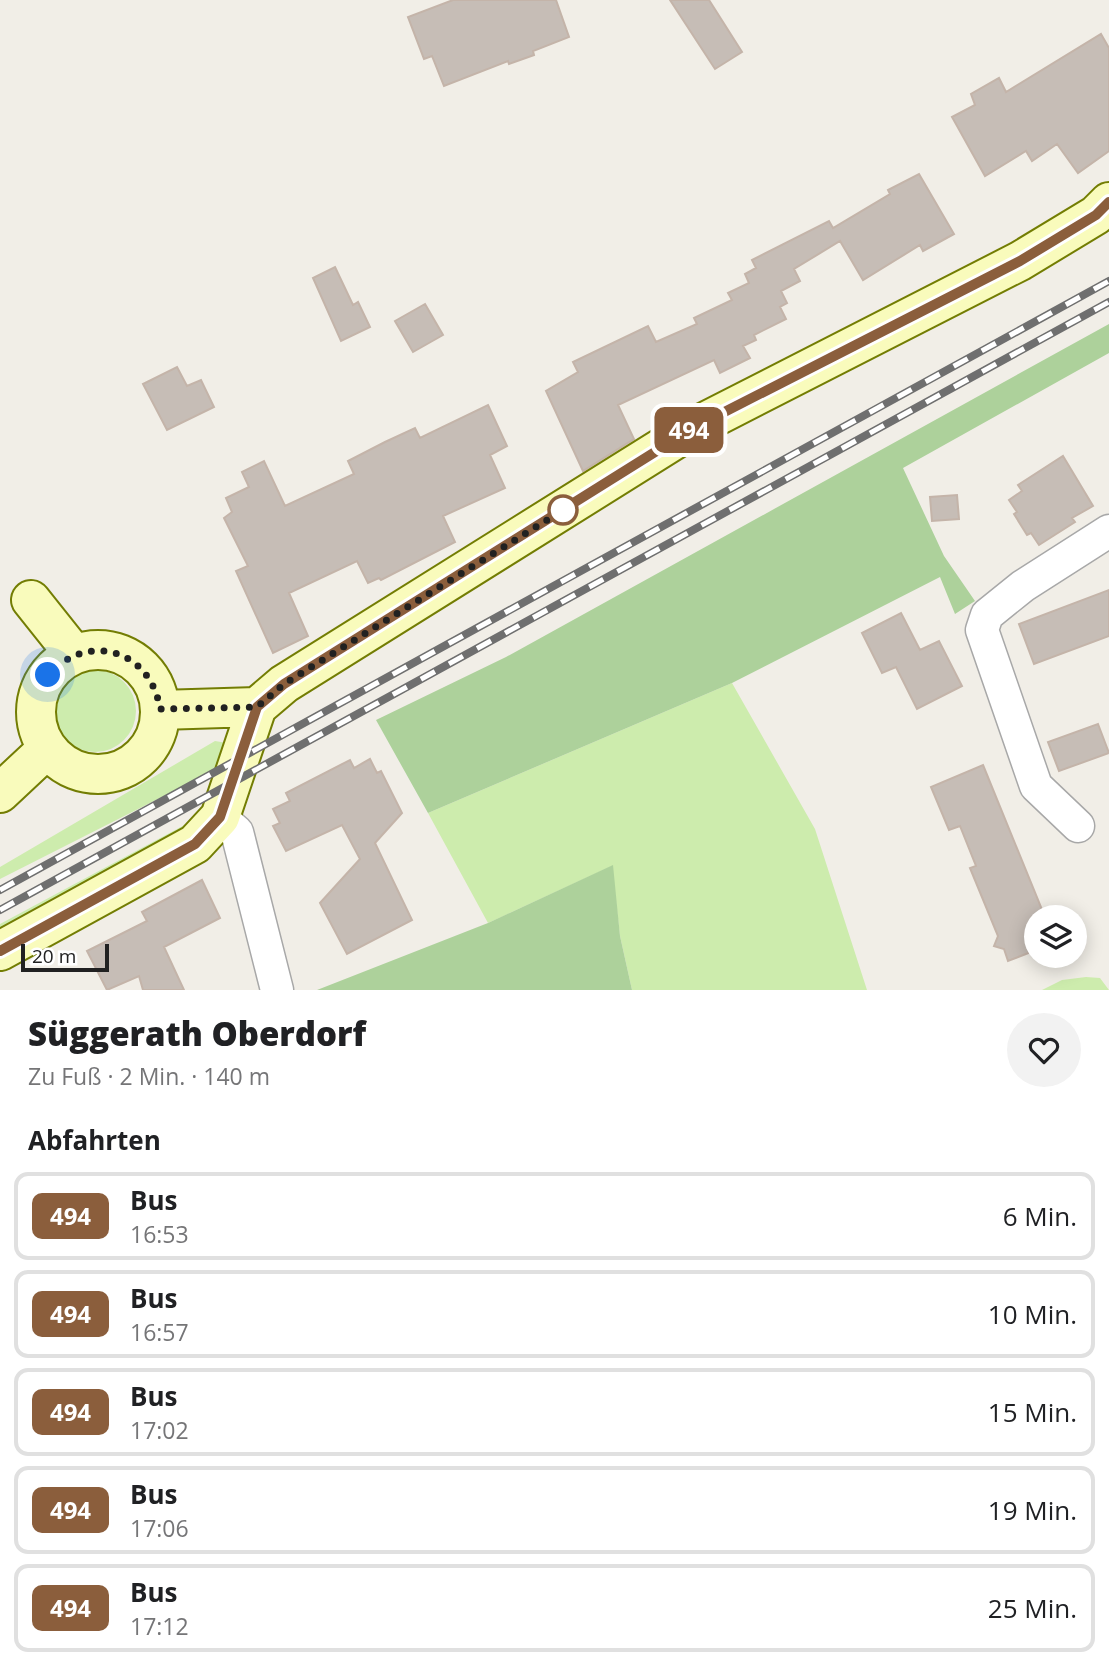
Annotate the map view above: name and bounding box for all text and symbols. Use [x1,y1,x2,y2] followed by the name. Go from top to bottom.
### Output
[649,407,729,453] line badge: 494
[668,413,710,446] text: 494
[548,495,578,525] unlabelled marker
[30,657,65,692] your location
[1024,905,1087,968] map controls
[1024,905,1087,968] button: layers
[21,941,108,973] scale bar
[32,943,76,969] text: 20 m
[28,1011,366,1056] text: Süggerath Oberdorf
[1007,1013,1081,1087] button: heart
[28,1060,270,1092] text: Zu Fuß · 2 Min. · 140 m
[28,1122,161,1158] text: Abfahrten
[130,1182,177,1218] text: Bus
[1003,1198,1077,1234] text: 6 Min.
[50,1199,91,1232] text: 494
[130,1218,189,1250] text: 16:53
[130,1280,177,1316] text: Bus
[988,1296,1077,1332] text: 10 Min.
[50,1297,91,1330] text: 494
[130,1316,189,1348] text: 16:57
[130,1378,177,1414] text: Bus
[988,1394,1077,1430] text: 15 Min.
[50,1395,91,1428] text: 494
[130,1414,189,1446] text: 17:02
[130,1476,177,1512] text: Bus
[988,1492,1077,1528] text: 19 Min.
[50,1493,91,1526] text: 494
[130,1512,189,1544] text: 17:06
[130,1574,177,1610] text: Bus
[988,1590,1077,1626] text: 25 Min.
[50,1591,91,1624] text: 494
[130,1610,189,1642] text: 17:12

